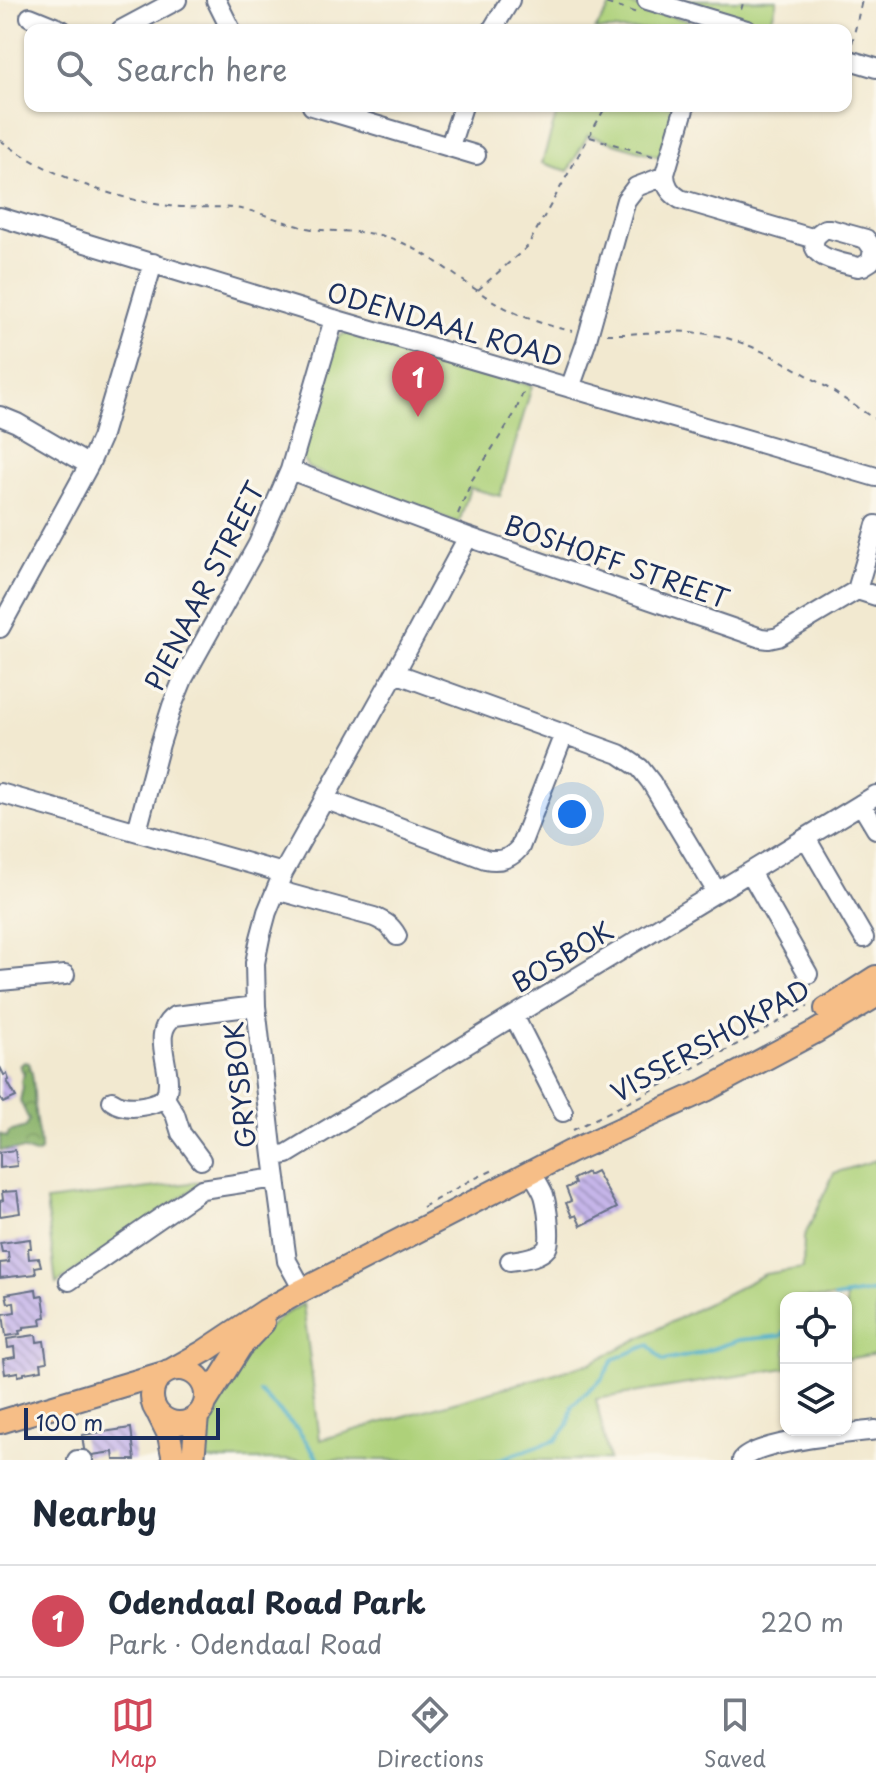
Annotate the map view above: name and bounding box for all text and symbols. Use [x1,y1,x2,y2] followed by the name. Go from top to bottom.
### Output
[24,24,852,112] search box
[52,46,96,90] icon: search
[116,46,288,91] text: Search here
[323,272,567,376] street label: ODENDAAL ROAD
[392,351,444,417] pin: 1
[134,474,274,697] street label: PIENAAR STREET
[499,504,735,618] street label: BOSHOFF STREET
[552,794,592,834] your location
[504,910,620,1002] street label: BOSBOK
[603,969,817,1111] street label: VISSERSHOKPAD
[213,1020,265,1150] street label: GRYSBOK
[780,1292,852,1436] map controls
[780,1292,852,1364] button: locate
[780,1364,852,1436] button: layers
[24,1404,220,1440] scale bar
[36,1405,103,1438] text: 100 m
[32,1486,157,1538] text: Nearby
[108,1579,426,1624] text: Odendaal Road Park
[52,1602,64,1641] text: 1
[760,1602,844,1641] text: 220 m
[108,1624,382,1663] text: Park · Odendaal Road
[110,1693,157,1774] tab: Map
[377,1693,484,1774] tab: Directions
[704,1693,766,1774] tab: Saved

